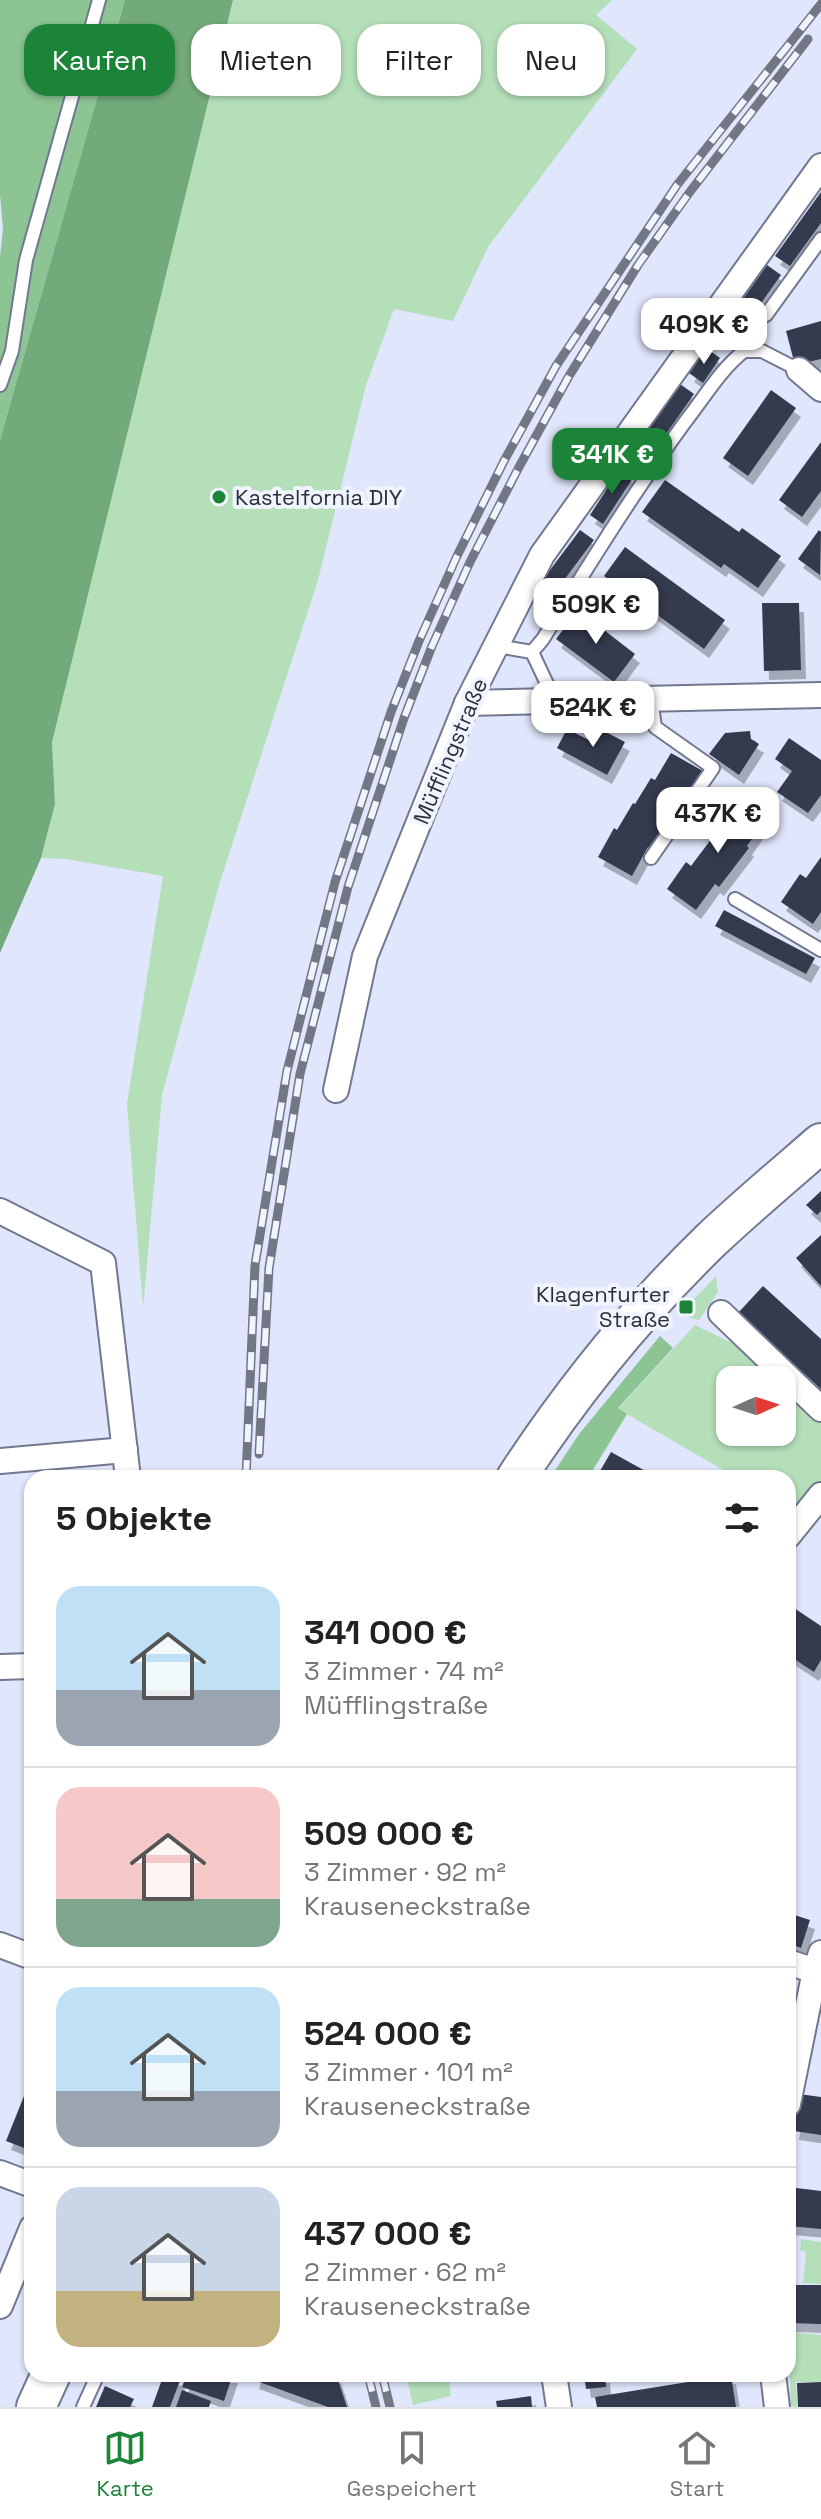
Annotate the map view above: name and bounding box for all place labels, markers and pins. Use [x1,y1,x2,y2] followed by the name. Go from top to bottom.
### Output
[639,298,769,366] pin: 409K €
[547,428,677,496] pin: 341K €
[235,483,403,511] place label: Kastelfornia DIY
[210,488,228,506] marker: Kastelfornia DIY
[531,578,661,646] pin: 509K €
[528,681,658,749] pin: 524K €
[653,787,783,855] pin: 437K €
[536,1280,670,1333] place label: Klagenfurter Straße
[677,1298,695,1316] marker: Klagenfurter Straße

